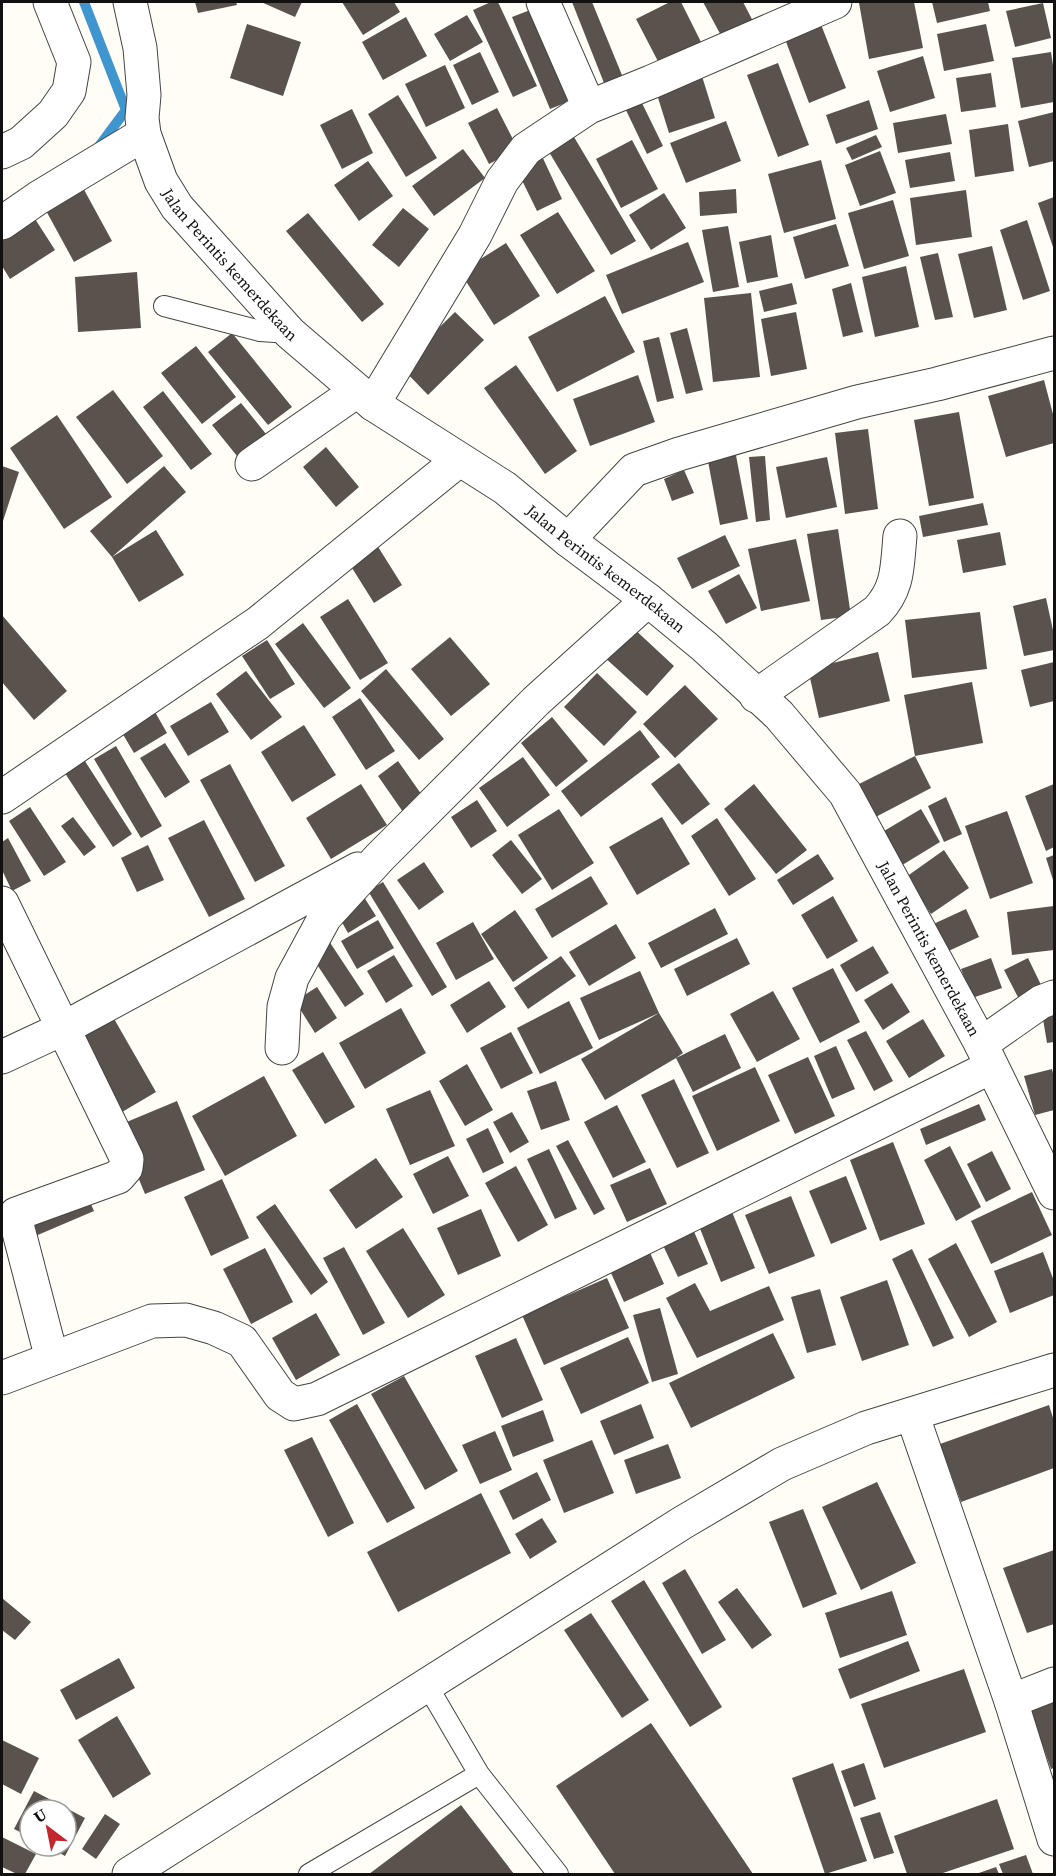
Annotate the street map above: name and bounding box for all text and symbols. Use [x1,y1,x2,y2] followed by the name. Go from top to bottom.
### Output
[156,183,303,346] street label: Jalan Perintis kemerdekaan
[521,498,691,638] street label: Jalan Perintis kemerdekaan
[872,856,986,1040] street label: Jalan Perintis kemerdekaan
[18,1798,78,1858] north arrow
[29,1803,51,1828] text: U

